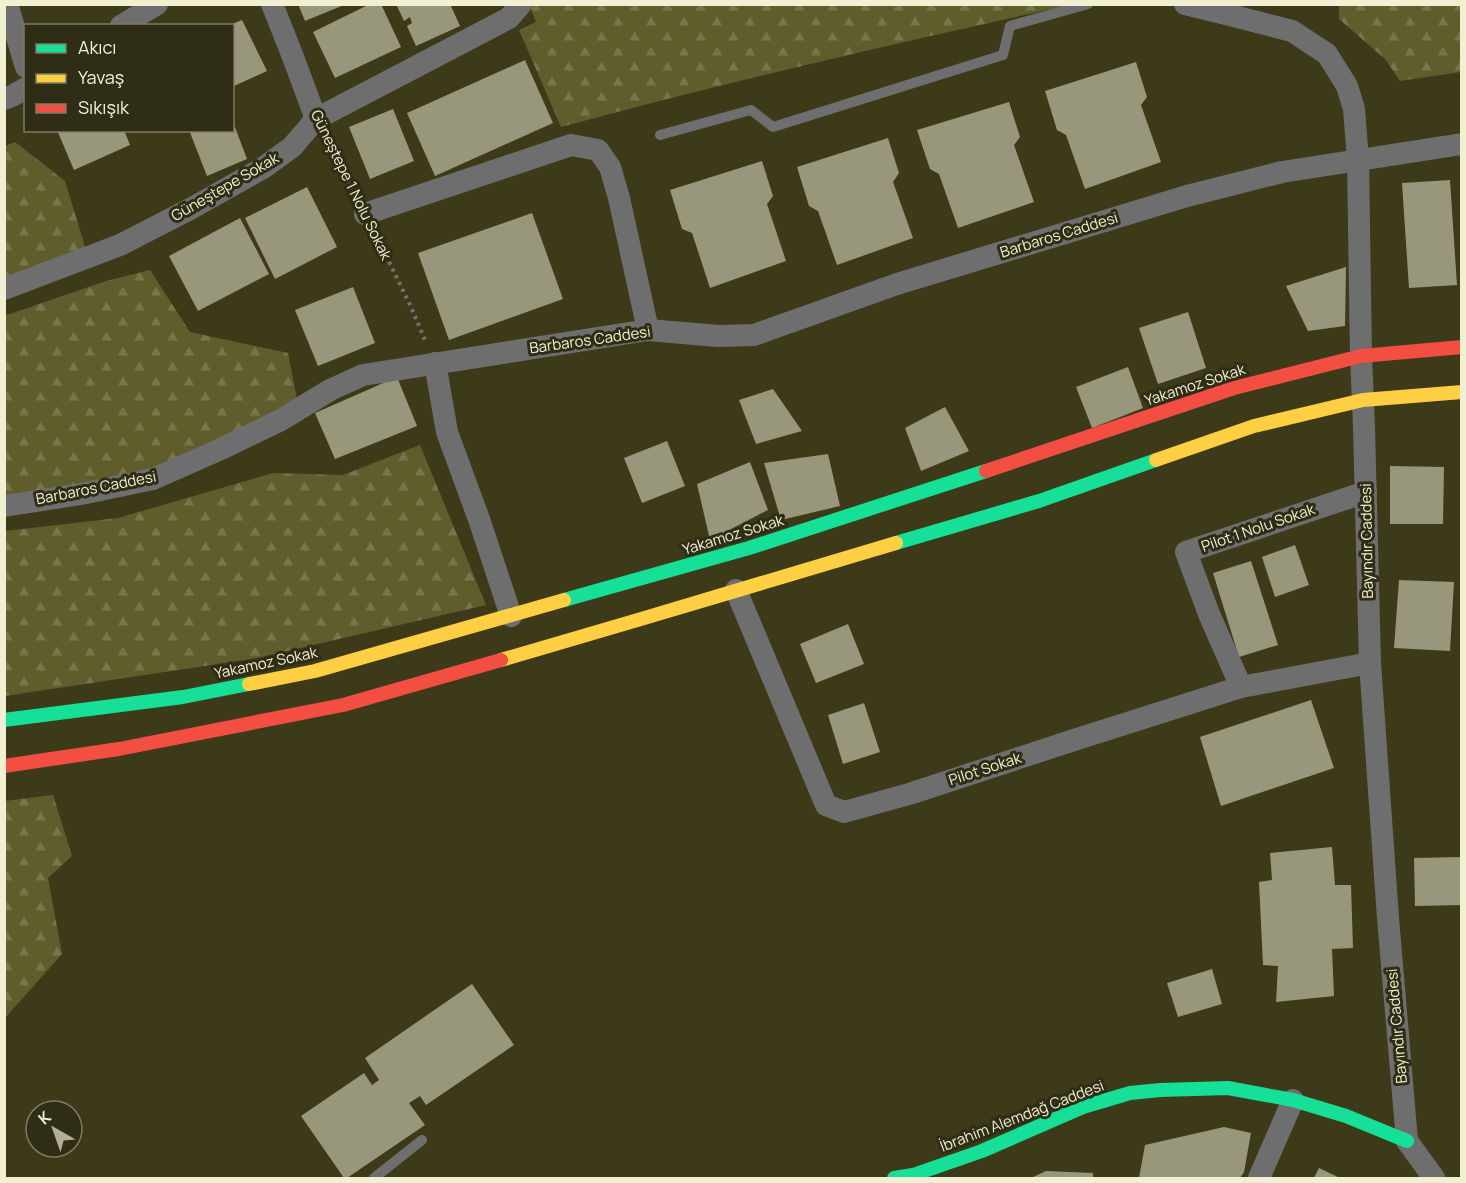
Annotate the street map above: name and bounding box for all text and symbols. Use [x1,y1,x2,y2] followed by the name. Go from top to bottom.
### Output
[24,24,234,132] legend
[78,35,116,59] text: Akıcı
[78,65,124,89] text: Yavaş
[78,95,130,119] text: Sıkışık
[306,106,397,264] street label: Güneştepe 1 Nolu Sokak
[167,147,283,226] street label: Güneştepe Sokak
[997,207,1120,262] street label: Barbaros Caddesi
[528,321,652,358] street label: Barbaros Caddesi
[1142,358,1248,411] street label: Yakamoz Sokak
[34,466,158,509] street label: Barbaros Caddesi
[1355,483,1378,599] street label: Bayındır Caddesi
[1198,498,1318,557] street label: Pilot 1 Nolu Sokak
[680,509,787,560] street label: Yakamoz Sokak
[212,641,320,684] street label: Yakamoz Sokak
[946,747,1024,790] street label: Pilot Sokak
[1381,968,1412,1084] street label: Bayındır Caddesi
[937,1075,1107,1157] street label: İbrahim Alemdağ Caddesi
[24,1099,84,1159] north arrow
[33,1105,56,1129] text: K

